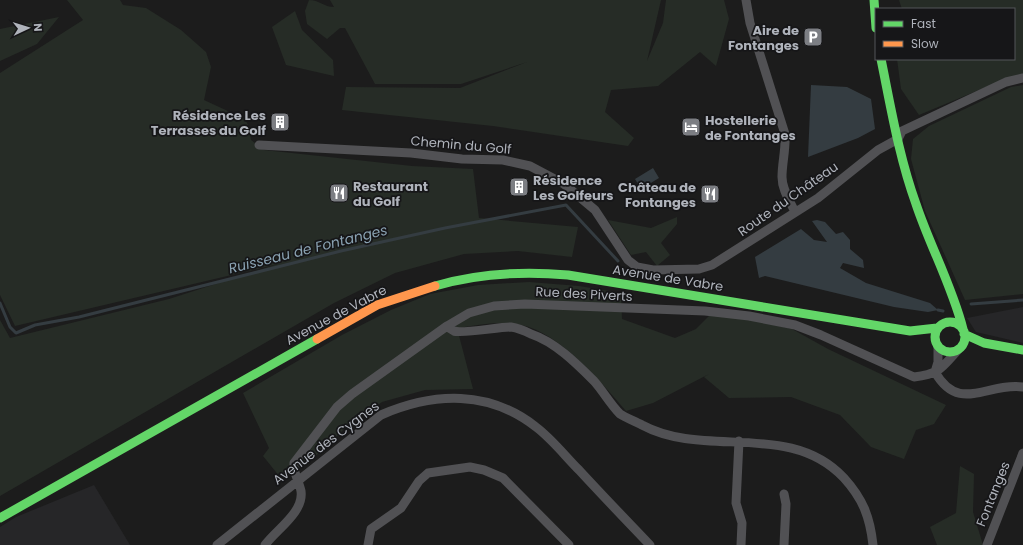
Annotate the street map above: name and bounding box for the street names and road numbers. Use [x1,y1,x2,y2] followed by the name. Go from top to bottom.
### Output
[410,131,512,159] street label: Chemin du Golf
[734,157,842,241] street label: Route du Château
[611,260,725,296] street label: Avenue de Vabre
[282,280,390,350] street label: Avenue de Vabre
[535,282,633,306] street label: Rue des Piverts
[269,397,383,489] street label: Avenue des Cygnes
[971,458,1015,529] street label: Fontanges

